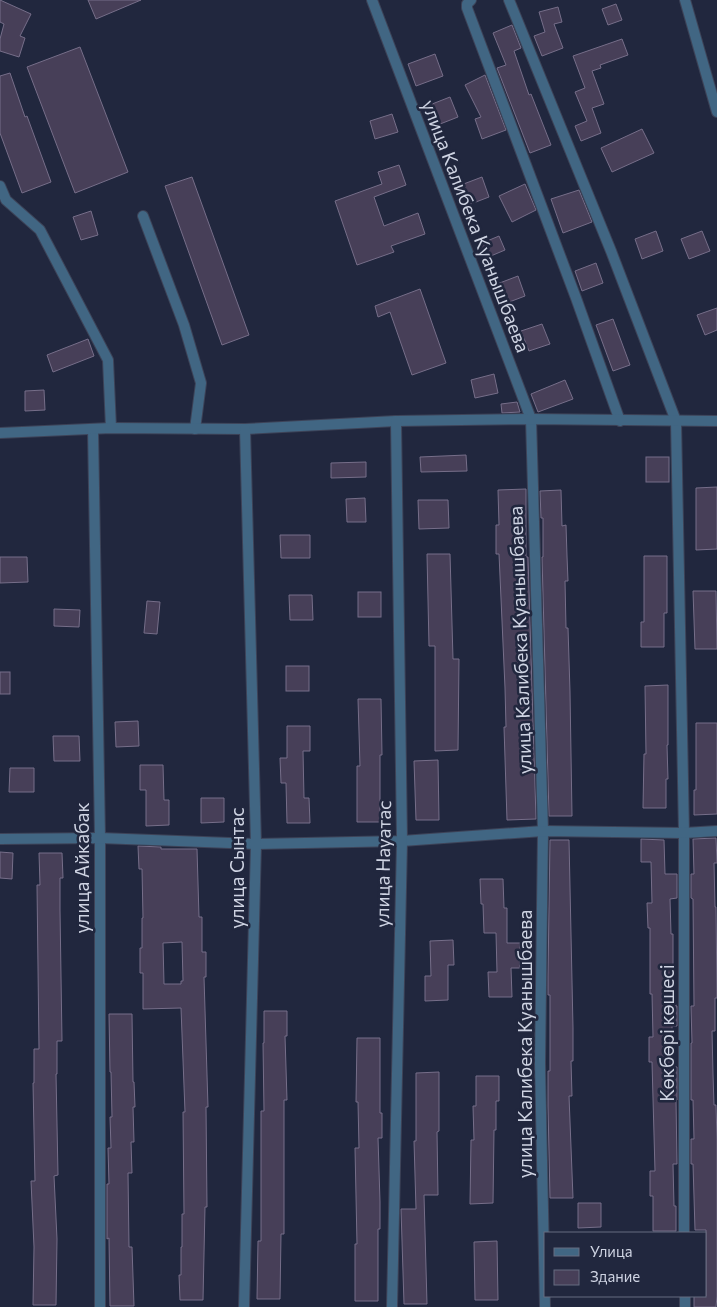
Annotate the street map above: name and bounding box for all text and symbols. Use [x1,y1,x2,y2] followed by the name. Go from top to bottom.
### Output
[418,96,535,355] street label: улица Калибека Куанышбаева
[503,505,536,775] street label: улица Калибека Куанышбаева
[370,800,395,928] street label: улица Науатас
[70,802,93,934] street label: улица Айкабак
[225,807,248,929] street label: улица Сынтас
[513,910,536,1178] street label: улица Калибека Куанышбаева
[655,964,678,1102] street label: Көкбөрі көшесі
[544,1232,707,1297] legend
[590,1242,632,1260] text: Улица
[590,1267,640,1285] text: Здание

